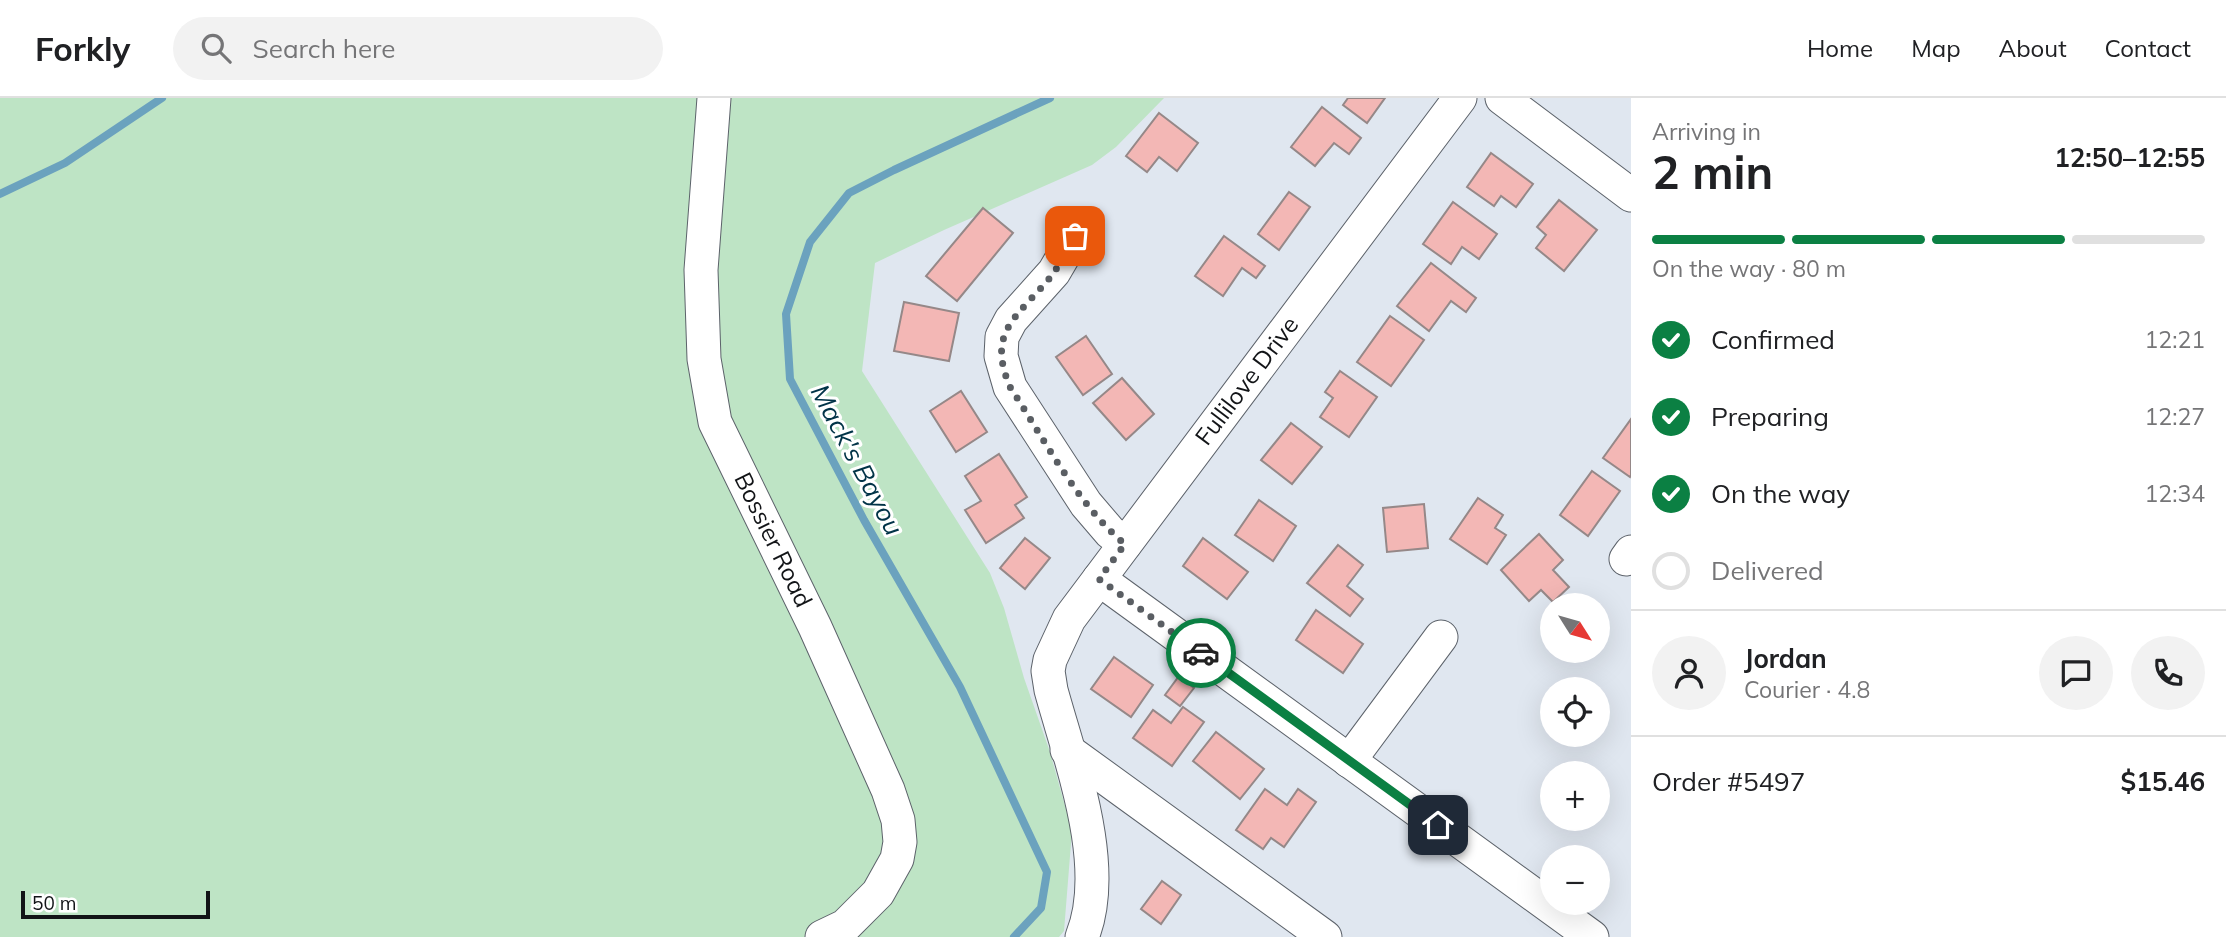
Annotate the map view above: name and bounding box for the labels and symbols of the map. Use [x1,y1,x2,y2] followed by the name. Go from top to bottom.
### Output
[1045,206,1105,266] pin
[1188,310,1304,451] street label: Fullilove Drive
[804,379,911,541] water label: Mack's Bayou
[728,467,819,612] street label: Bossier Road
[1540,593,1610,663] north arrow
[1166,618,1236,688] courier
[1408,795,1468,855] pin
[21,888,210,920] scale bar

